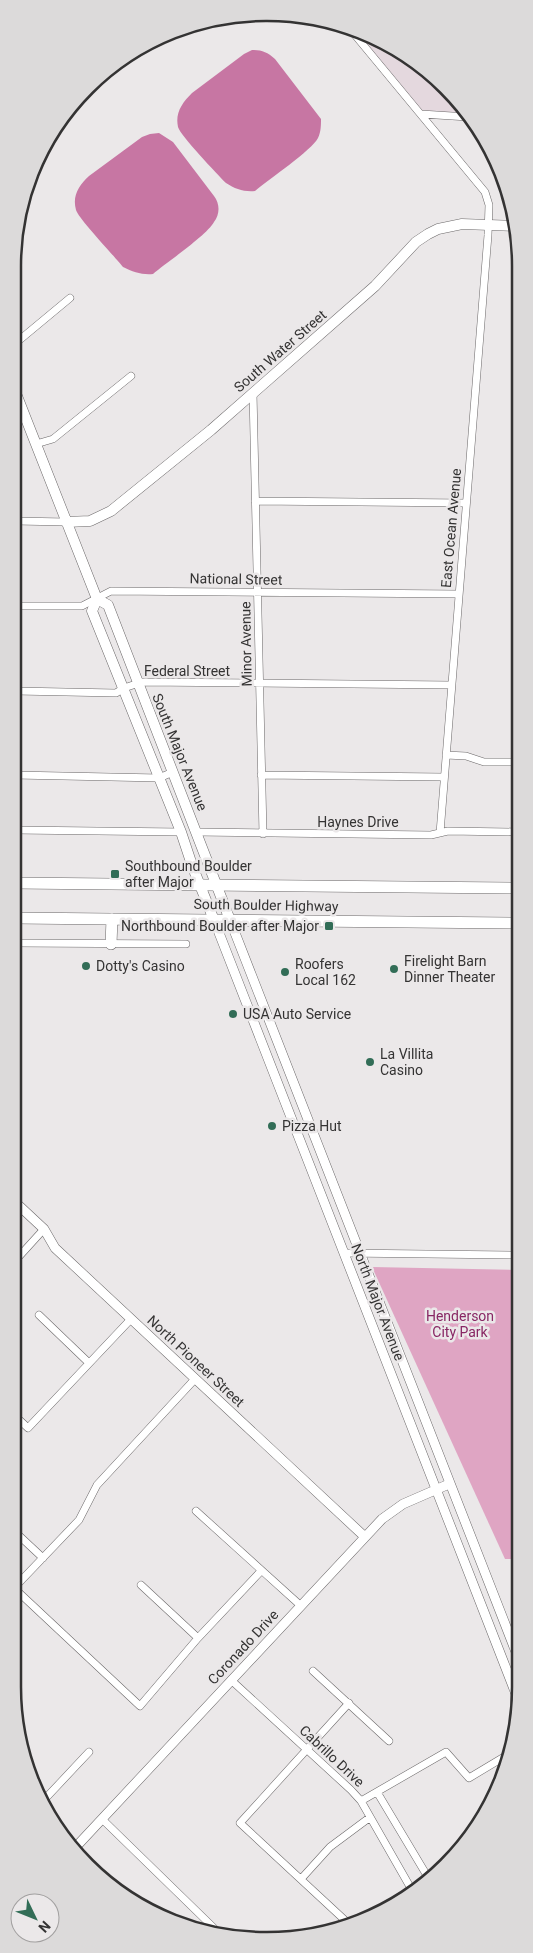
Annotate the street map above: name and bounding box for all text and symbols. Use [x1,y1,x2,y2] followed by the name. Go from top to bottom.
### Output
[231,306,330,395] street label: South Water Street
[438,468,464,588] street label: East Ocean Avenue
[190,570,283,588] street label: National Street
[237,601,255,687] street label: Minor Avenue
[144,663,231,679] street label: Federal Street
[149,691,211,813] street label: South Major Avenue
[317,814,399,830] street label: Haynes Drive
[125,858,252,890] place label: Southbound Boulder after Major
[109,868,121,880] marker: Southbound Boulder after Major
[193,896,339,914] street label: South Boulder Highway
[121,918,319,934] place label: Northbound Boulder after Major
[323,920,335,932] marker: Northbound Boulder after Major
[404,953,496,985] place label: Firelight Barn Dinner Theater
[295,956,356,988] place label: Roofers Local 162
[96,958,185,974] place label: Dotty's Casino
[80,960,92,972] marker: Dotty's Casino
[388,963,400,975] marker: Firelight Barn Dinner Theater
[279,966,291,978] marker: Roofers Local 162
[243,1006,351,1022] place label: USA Auto Service
[227,1008,239,1020] marker: USA Auto Service
[380,1046,433,1078] place label: La Villita Casino
[364,1056,376,1068] marker: La Villita Casino
[282,1118,342,1134] place label: Pizza Hut
[266,1120,278,1132] marker: Pizza Hut
[348,1241,408,1363] street label: North Major Avenue
[426,1308,494,1340] park label: Henderson City Park
[144,1312,248,1410] street label: North Pioneer Street
[204,1606,282,1688] street label: Coronado Drive
[296,1722,368,1790] street label: Cabrillo Drive
[10,1893,60,1943] north arrow
[35,1918,54,1936] text: N

